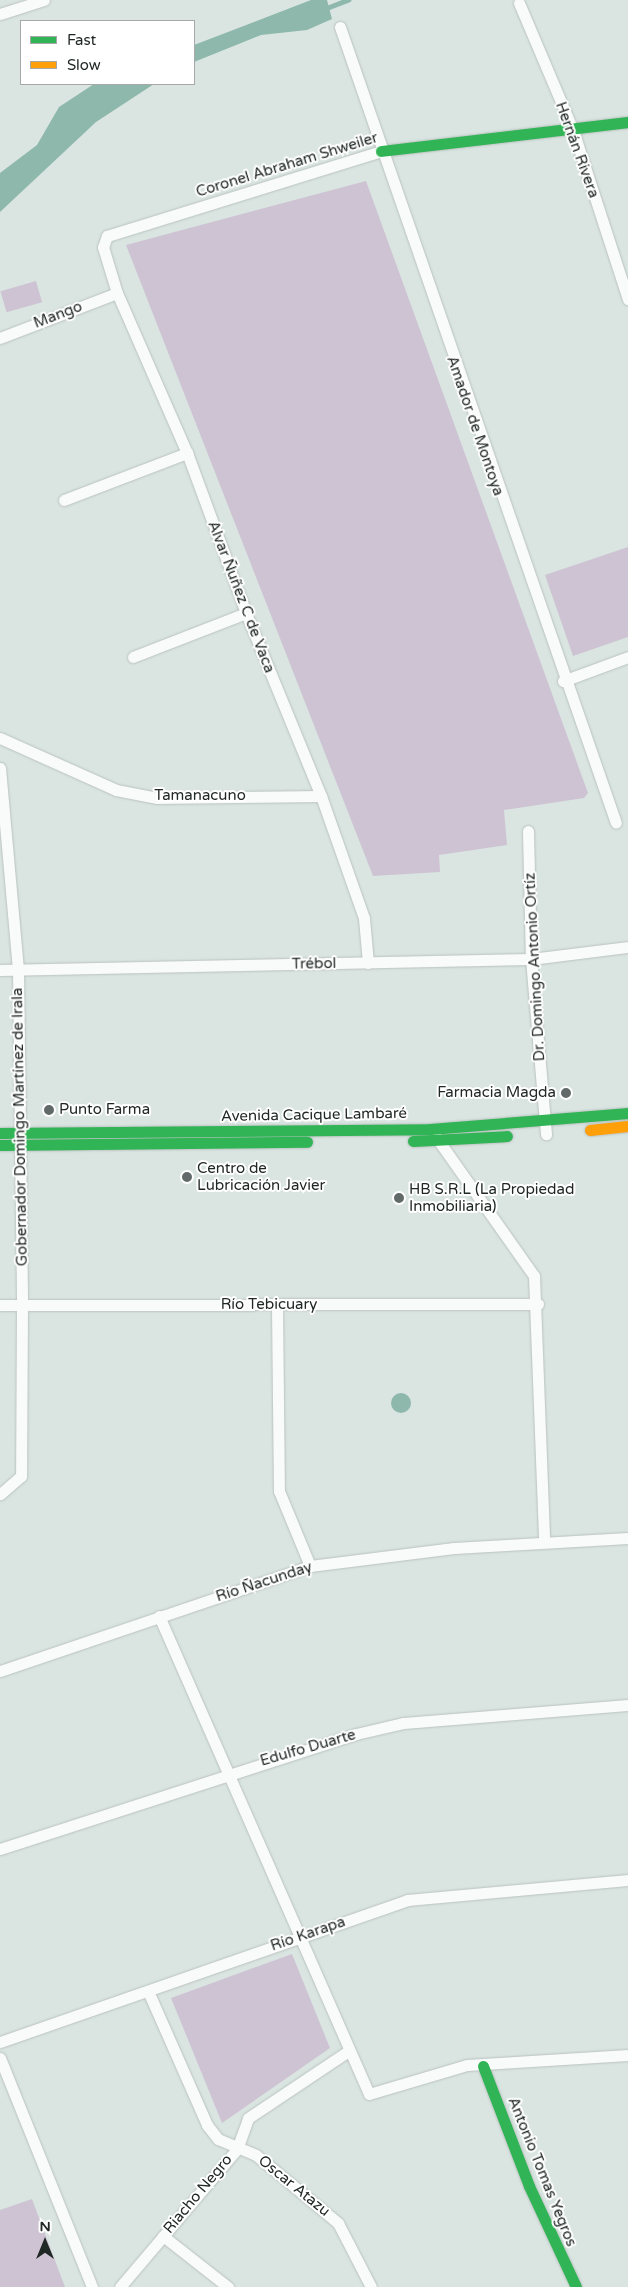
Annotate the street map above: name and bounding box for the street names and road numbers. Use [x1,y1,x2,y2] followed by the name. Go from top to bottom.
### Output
[551,100,603,200] street label: Hernán Rivera
[194,129,380,201] street label: Coronel Abraham Shweiler
[31,298,85,332] street label: Mango
[443,354,507,498] street label: Amador de Montoya
[204,518,278,676] street label: Alvar Ñuñez C de Vaca
[154,787,246,805] street label: Tamanacuno
[521,872,549,1062] street label: Dr. Domingo Antonio Ortíz
[292,955,336,973] street label: Trébol
[9,988,31,1266] street label: Gobernador Domingo Martínez de Irala
[221,1104,407,1126] street label: Avenida Cacique Lambaré
[221,1296,317,1314] street label: Río Tebicuary
[214,1558,314,1606] street label: Río Ñacunday
[258,1726,358,1770] street label: Edulfo Duarte
[268,1913,348,1955] street label: Río Karapa
[504,2095,580,2249] street label: Antonio Tomas Yegros
[160,2151,236,2237] street label: Riacho Negro
[255,2152,333,2220] street label: Oscar Atazu

